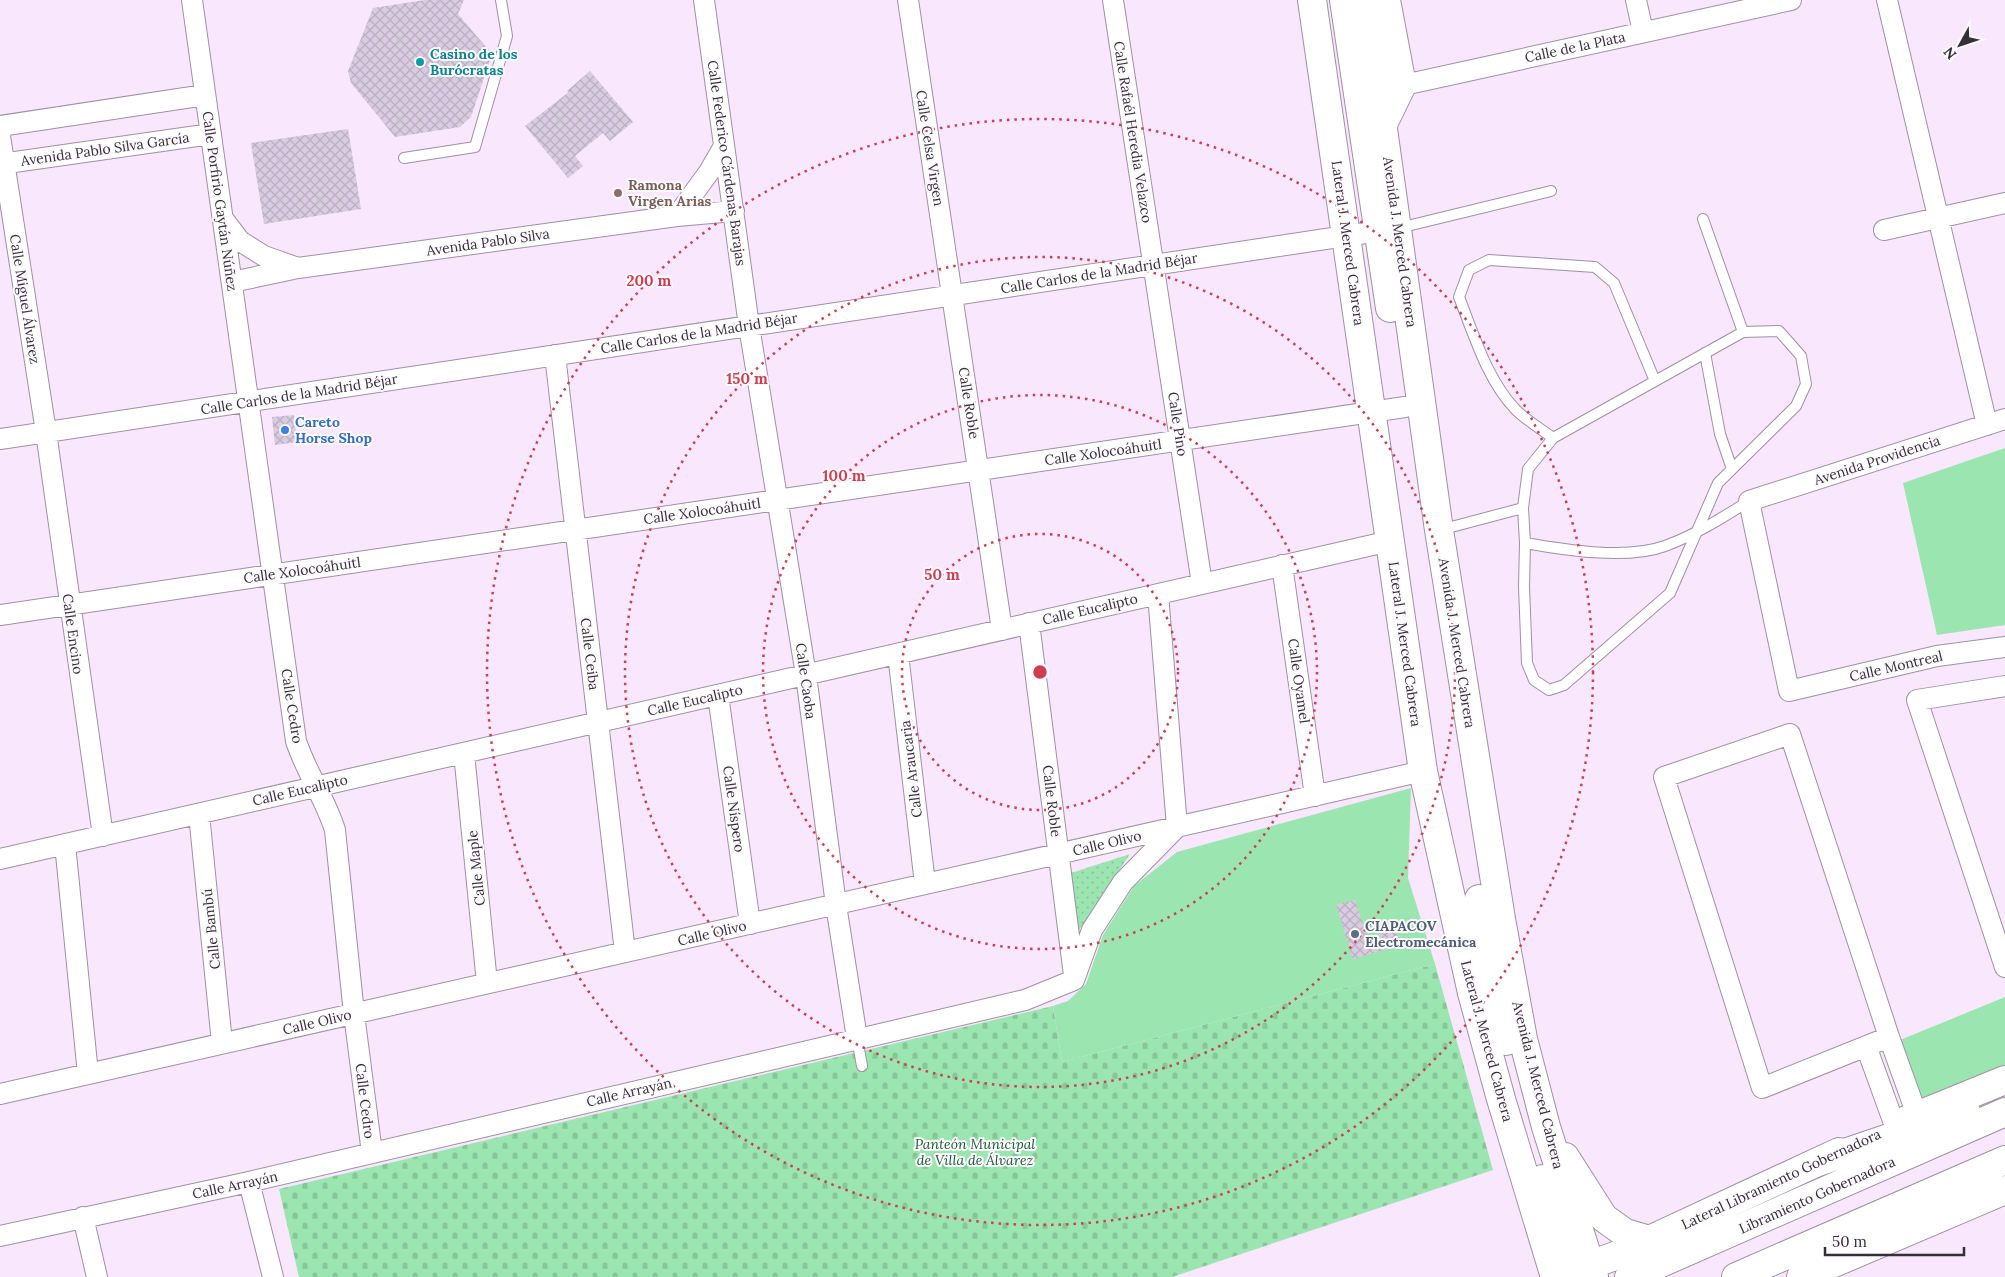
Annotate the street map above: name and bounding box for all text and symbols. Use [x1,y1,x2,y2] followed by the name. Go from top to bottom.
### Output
[1935,20,1985,70] north arrow
[1523,28,1627,66] street label: Calle de la Plata
[1110,40,1156,224] street label: Calle Rafaél Heredia Velazco
[1940,43,1960,63] text: N
[430,45,518,79] place label: Casino de los Burócratas
[414,56,426,68] marker: Casino de los Burócratas
[704,59,750,267] street label: Calle Federico Cárdenas Barajas
[912,89,948,208] street label: Calle Celsa Virgen
[198,110,242,292] street label: Calle Porfirio Gaytán Núñez
[19,128,190,170] street label: Avenida Pablo Silva García
[1379,155,1421,328] street label: Avenida J. Merced Cabrera
[1328,159,1368,327] street label: Lateral J. Merced Cabrera
[628,176,712,210] place label: Ramona Virgen Arias
[612,187,624,199] marker: Ramona Virgen Arias
[424,224,551,260] street label: Avenida Pablo Silva
[6,233,44,365] street label: Calle Miguel Álvarez
[999,249,1199,297] street label: Calle Carlos de la Madrid Béjar
[627,271,672,290] text: 200 m
[599,309,799,357] street label: Calle Carlos de la Madrid Béjar
[954,366,984,441] street label: Calle Roble
[726,369,768,388] text: 150 m
[199,370,399,418] street label: Calle Carlos de la Madrid Béjar
[1164,390,1192,458] street label: Calle Pino
[295,413,372,447] place label: Careto Horse Shop
[279,424,291,436] marker: Careto Horse Shop
[1811,431,1942,489] street label: Avenida Providencia
[1043,435,1163,469] street label: Calle Xolocoáhuitl
[823,466,866,485] text: 100 m
[642,494,762,528] street label: Calle Xolocoáhuitl
[242,553,362,587] street label: Calle Xolocoáhuitl
[1435,556,1479,729] street label: Avenida J. Merced Cabrera
[1385,560,1425,728] street label: Lateral J. Merced Cabrera
[924,565,960,584] text: 50 m
[1041,589,1139,629] street label: Calle Eucalipto
[58,593,88,675] street label: Calle Encino
[577,617,603,691] street label: Calle Ceiba
[1284,637,1314,725] street label: Calle Oyamel
[792,642,820,720] street label: Calle Caoba
[1848,646,1945,685] street label: Calle Montreal
[1031,663,1049,681] centre of rings
[277,667,307,745] street label: Calle Cedro
[646,680,744,720] street label: Calle Eucalipto
[896,719,926,819] street label: Calle Araucaria
[1039,764,1065,838] street label: Calle Roble
[719,765,749,853] street label: Calle Níspero
[251,770,349,810] street label: Calle Eucalipto
[1071,826,1143,860] street label: Calle Olivo
[463,829,489,907] street label: Calle Maple
[198,888,224,970] street label: Calle Bambú
[676,916,748,950] street label: Calle Olivo
[1365,917,1477,951] place label: CIAPACOV Electromecánica
[1349,928,1361,940] marker: CIAPACOV Electromecánica
[1457,958,1517,1124] street label: Lateral J. Merced Cabrera
[1508,998,1568,1171] street label: Avenida J. Merced Cabrera
[281,1005,353,1039] street label: Calle Olivo
[351,1062,379,1140] street label: Calle Cedro
[585,1073,674,1111] street label: Calle Arrayán
[1678,1125,1884,1233] street label: Lateral Libramiento Gobernadora
[915,1135,1035,1169] park label: Panteón Municipal de Villa de Álvarez
[1736,1153,1898,1237] street label: Libramiento Gobernadora
[191,1167,280,1203] street label: Calle Arrayán
[1825,1224,1964,1256] scale bar
[1832,1232,1867,1251] text: 50 m

